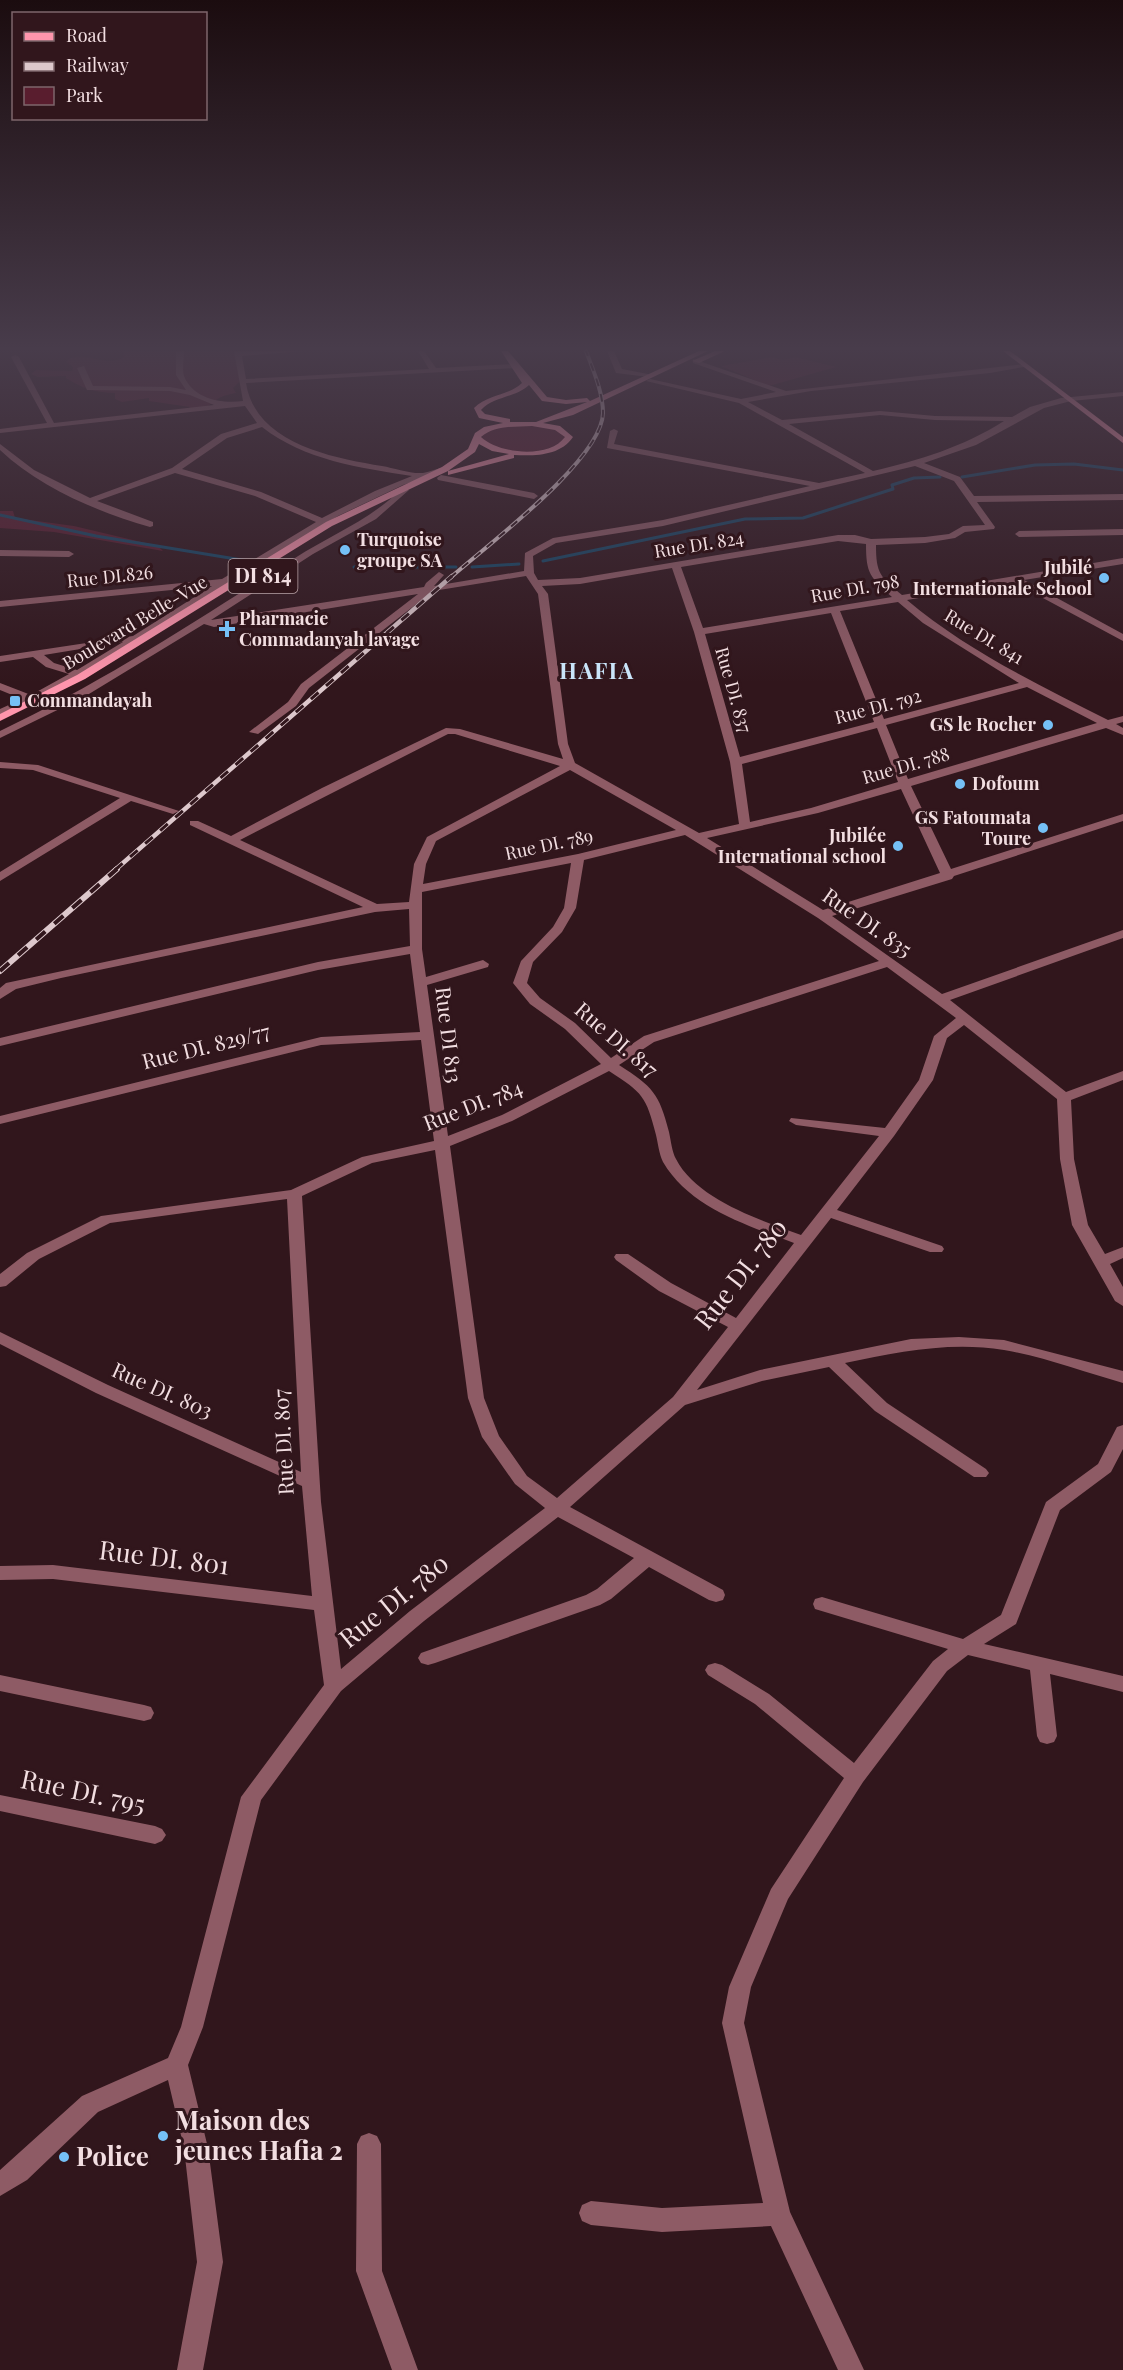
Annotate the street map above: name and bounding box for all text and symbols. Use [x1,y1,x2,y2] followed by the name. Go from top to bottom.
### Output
[12,12,207,120] legend
[66,23,107,47] text: Road
[66,53,129,77] text: Railway
[66,83,103,107] text: Park
[652,525,746,563] street label: Rue DI. 824
[357,527,444,572] place label: Turquoise groupe SA
[338,543,352,557] marker: Turquoise groupe SA
[913,555,1092,600] place label: Jubilé Internationale School
[228,559,298,593] road number: DI 814
[66,560,154,592] street label: Rue DI.826
[809,568,901,608] street label: Rue DI. 798
[58,569,211,675] street label: Boulevard Belle-Vue
[1097,571,1111,585] marker: Jubilé Internationale School
[940,603,1029,669] street label: Rue DI. 841
[239,606,420,651] place label: Pharmacie Commadanyah lavage
[220,622,234,636] marker: Pharmacie Commadanyah lavage
[710,644,758,736] street label: Rue DI. 837
[559,655,635,685] district label: HAFIA
[832,683,924,729] street label: Rue DI. 792
[27,688,152,712] place label: Commandayah
[8,694,22,708] marker: Commandayah
[930,712,1037,736] place label: GS le Rocher
[1041,718,1055,732] marker: GS le Rocher
[859,741,952,789] street label: Rue DI. 788
[972,771,1040,795] place label: Dofoum
[953,777,967,791] marker: Dofoum
[915,805,1032,850] place label: GS Fatoumata Toure
[1036,821,1050,835] marker: GS Fatoumata Toure
[503,823,595,865] street label: Rue DI. 789
[718,823,886,868] place label: Jubilée International school
[891,839,905,853] marker: Jubilée International school
[818,880,918,962] street label: Rue DI. 835
[430,985,470,1085] street label: Rue DI 813
[570,995,665,1083] street label: Rue DI. 817
[139,1016,273,1074] street label: Rue DI. 829/77
[419,1072,526,1136] street label: Rue DI. 784
[685,1210,794,1336] street label: Rue DI. 780
[108,1355,218,1424] street label: Rue DI. 803
[265,1388,299,1496] street label: Rue DI. 807
[97,1531,232,1582] street label: Rue DI. 801
[331,1545,455,1655] street label: Rue DI. 780
[18,1760,149,1821] street label: Rue DI. 795
[174,2102,343,2167] place label: Maison des jeunes Hafia 2
[156,2129,170,2143] marker: Maison des jeunes Hafia 2
[76,2138,149,2173] place label: Police
[57,2150,71,2164] marker: Police

